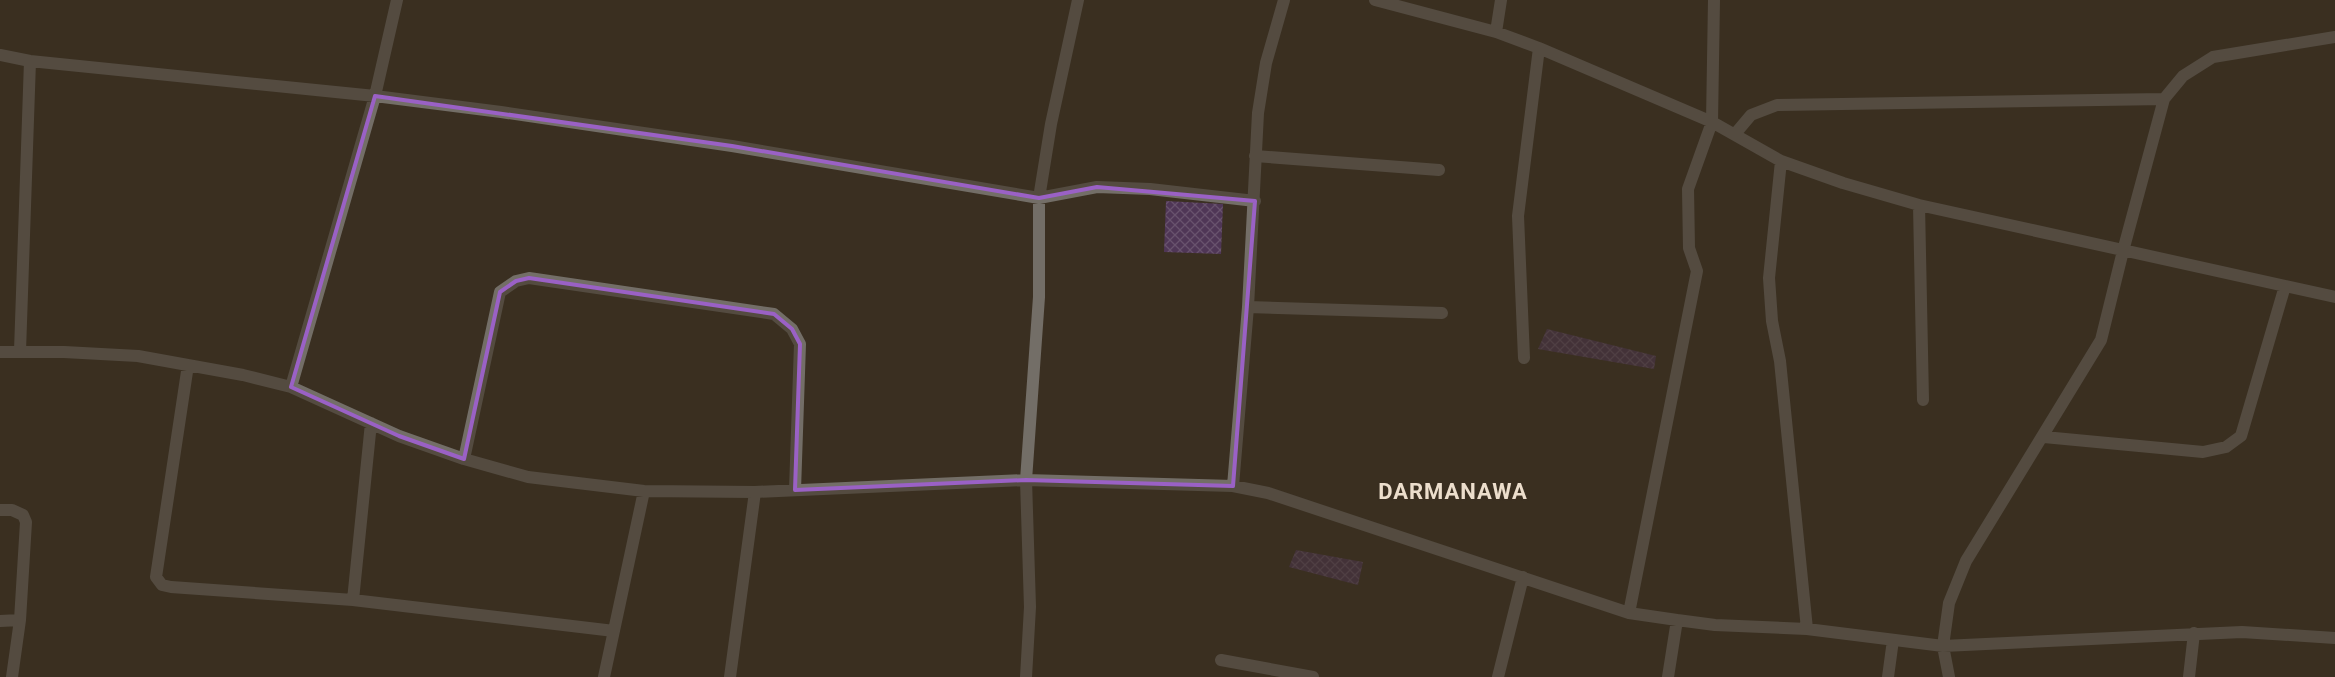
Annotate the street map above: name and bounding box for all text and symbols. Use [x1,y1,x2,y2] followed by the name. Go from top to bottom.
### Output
[1378,479,1528,504] district label: DARMANAWA

